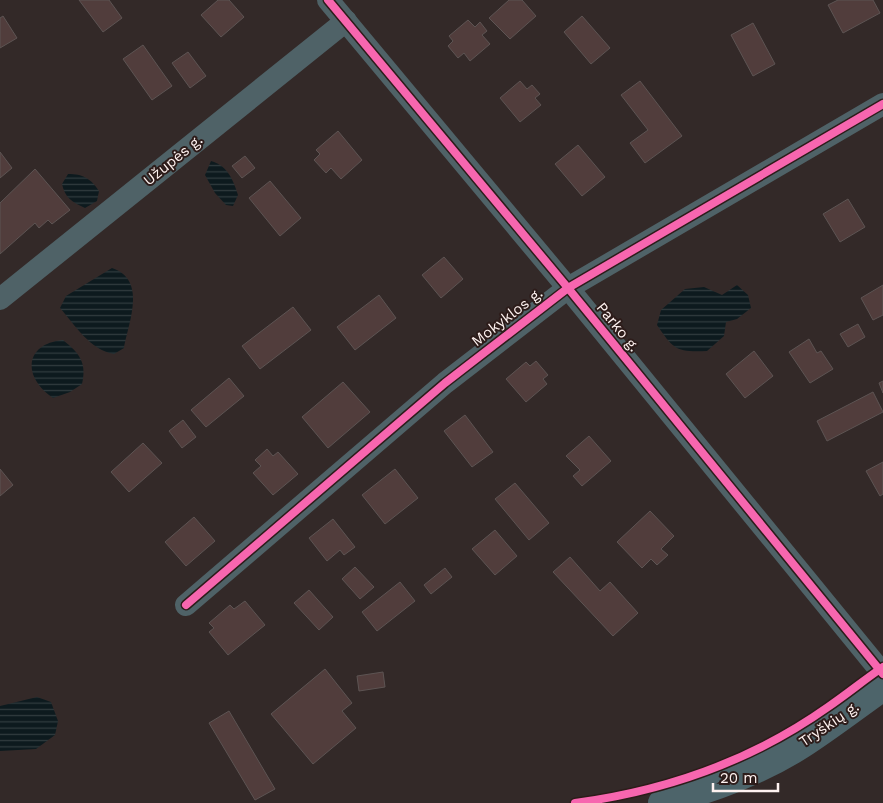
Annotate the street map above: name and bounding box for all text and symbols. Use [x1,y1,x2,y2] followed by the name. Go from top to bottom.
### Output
[140,131,206,189] street label: Užupės g.
[468,284,546,350] street label: Mokyklos g.
[593,299,643,355] street label: Parko g.
[796,697,862,751] street label: Tryškių g.
[713,760,778,792] scale bar
[720,769,758,787] text: 20 m

